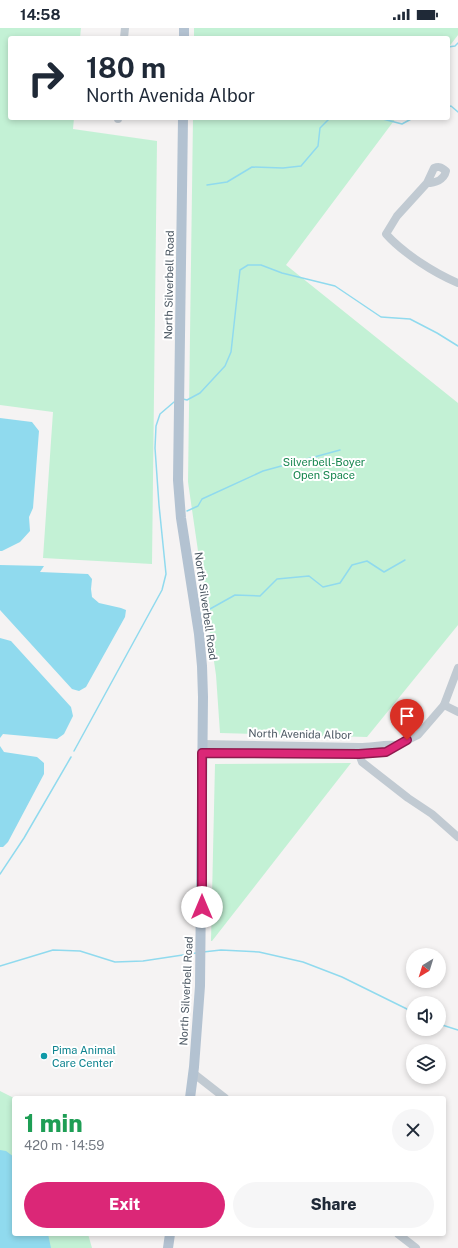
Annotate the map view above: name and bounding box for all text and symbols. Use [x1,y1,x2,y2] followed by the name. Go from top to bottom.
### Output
[20,6,61,23] text: 14:58
[86,51,166,84] text: 180 m
[20,52,72,104] icon: right
[86,85,255,106] text: North Avenida Albor
[162,230,176,340] street label: North Silverbell Road
[283,456,365,481] park label: Silverbell-Boyer Open Space
[192,551,220,661] street label: North Silverbell Road
[390,699,424,740] pin
[396,705,418,727] icon: arrive
[248,727,352,741] street label: North Avenida Albor
[181,886,223,928] position arrow
[177,936,195,1046] street label: North Silverbell Road
[406,948,446,988] north arrow
[406,948,446,1084] map controls
[406,996,446,1036] button: sound
[52,1044,116,1069] place label: Pima Animal Care Center
[406,1044,446,1084] button: layers
[39,1051,49,1061] marker: Pima Animal Care Center
[24,1109,83,1137] text: 1 min
[392,1109,434,1151] button: close
[24,1138,104,1153] text: 420 m · 14:59
[24,1182,225,1228] button: Exit
[233,1182,434,1228] button: Share

